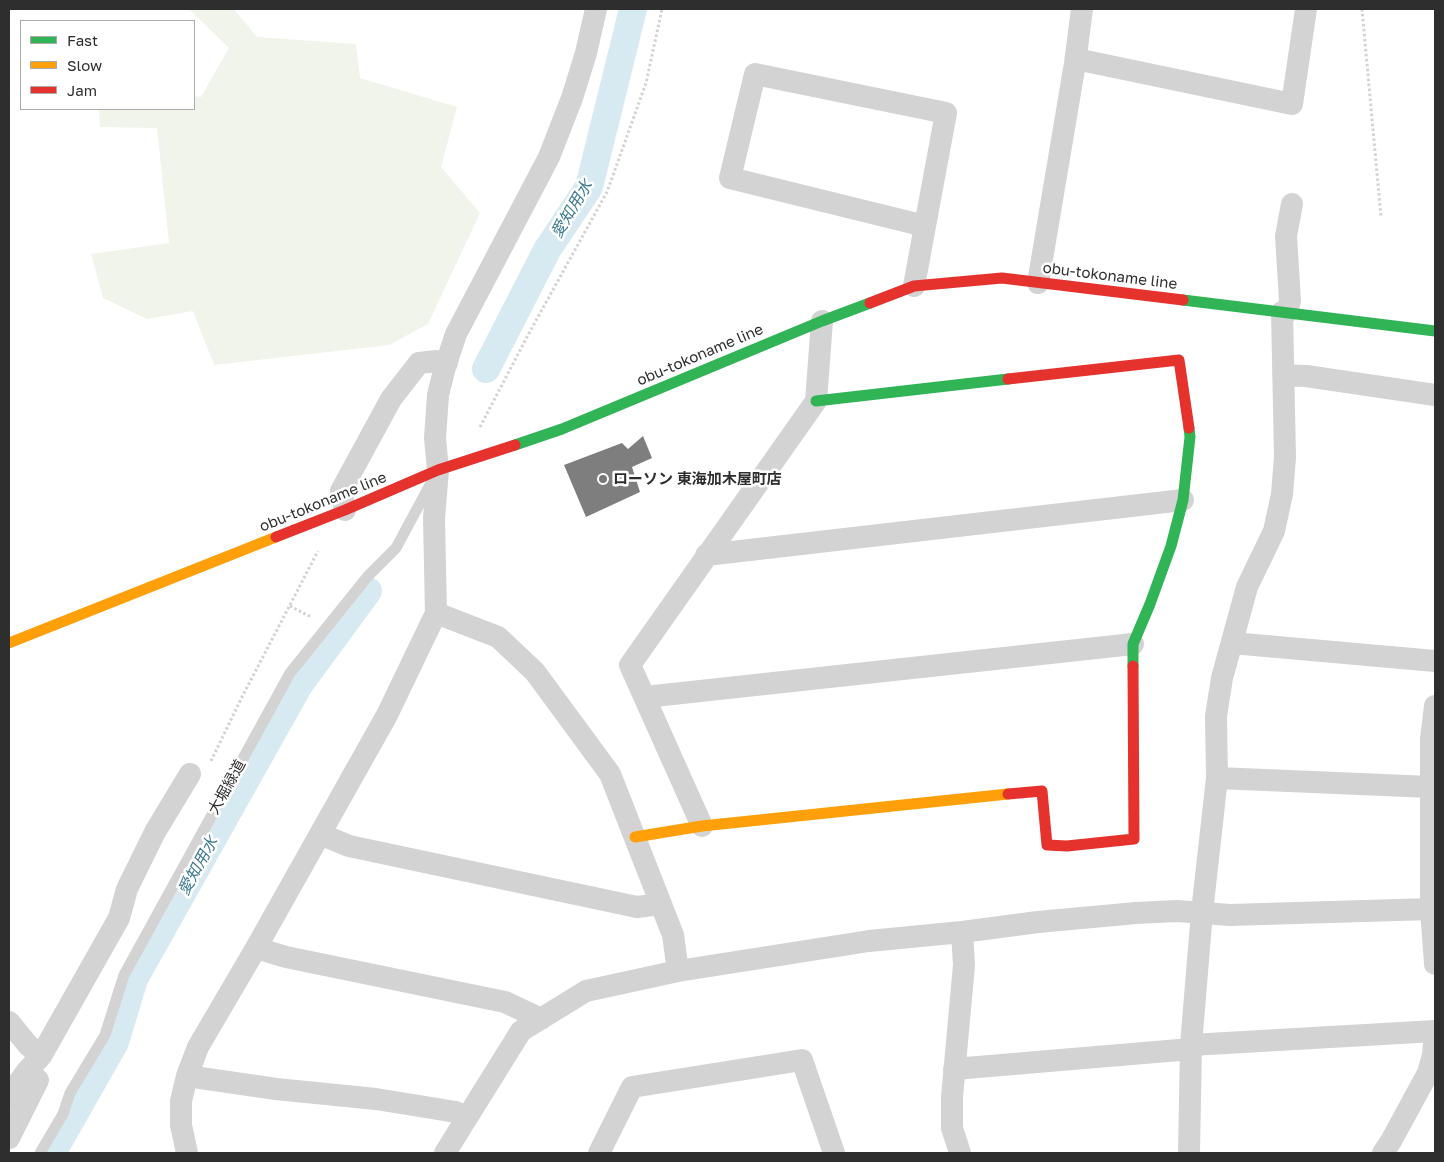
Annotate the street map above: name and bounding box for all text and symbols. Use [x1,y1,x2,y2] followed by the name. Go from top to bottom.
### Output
[20,20,195,110] legend
[67,31,98,49] text: Fast
[67,56,102,74] text: Slow
[67,81,97,99] text: Jam
[547,177,597,241] water label: 愛知用水
[1042,259,1178,293] street label: obu-tokoname line
[634,320,766,390] street label: obu-tokoname line
[257,468,389,536] street label: obu-tokoname line
[613,470,782,488] place label: ローソン 東海加木屋町店
[597,473,609,485] marker: ローソン 東海加木屋町店
[205,756,249,818] street label: 大堀緑道
[174,833,222,899] water label: 愛知用水

